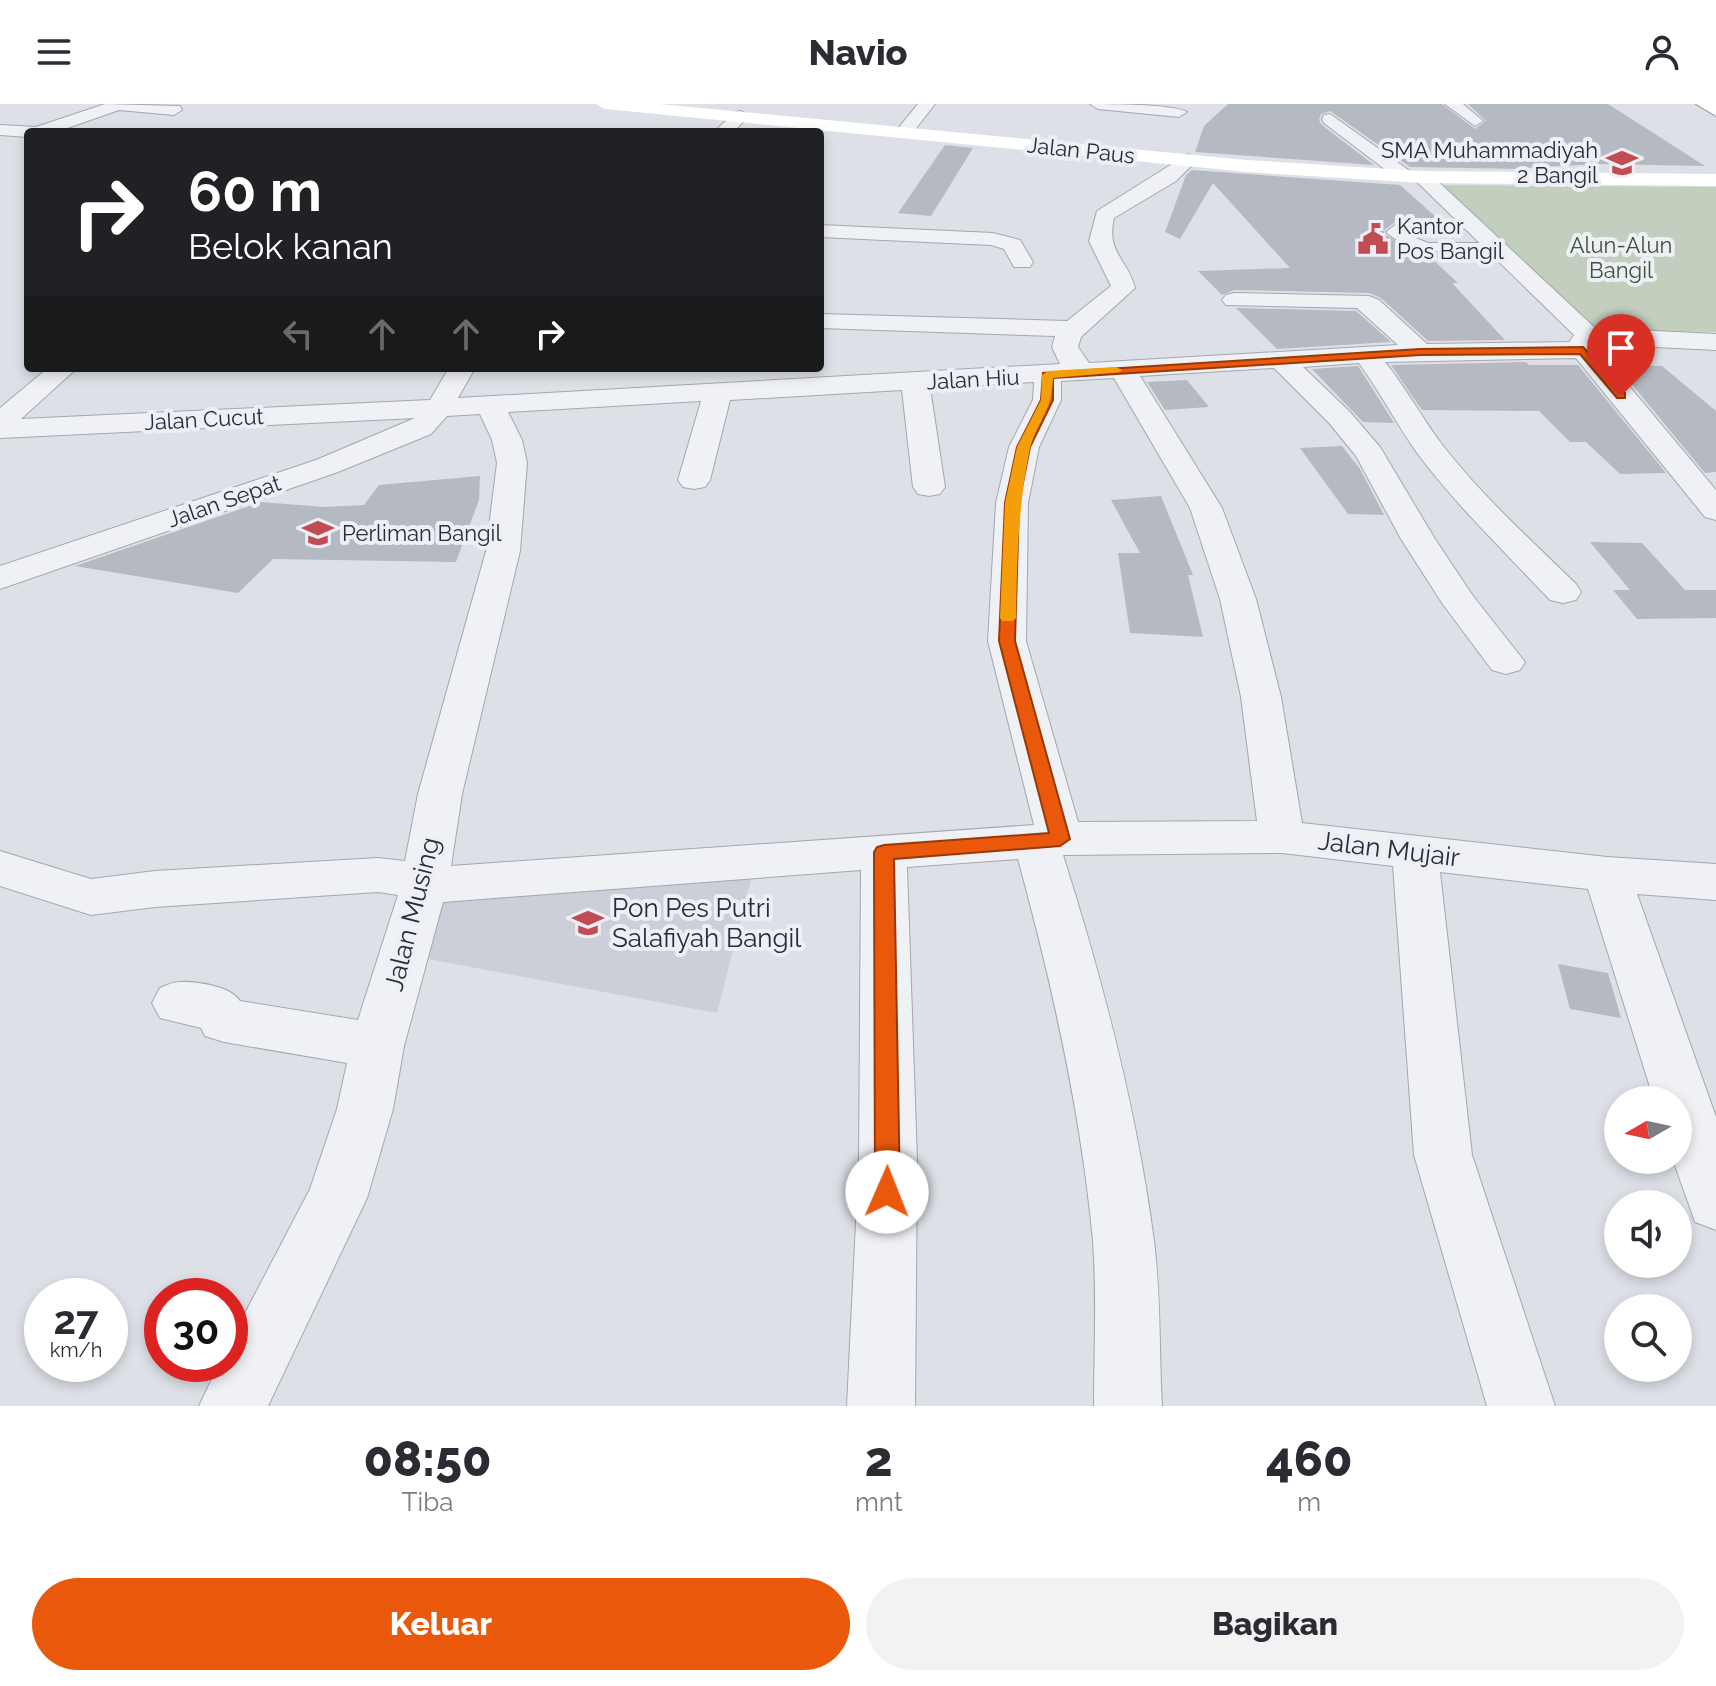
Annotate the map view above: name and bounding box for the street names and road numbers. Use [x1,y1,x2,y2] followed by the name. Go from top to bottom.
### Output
[1026,131,1136,169] street label: Jalan Paus
[926,364,1020,394] street label: Jalan Hiu
[144,403,265,435] street label: Jalan Cucut
[164,469,285,532] street label: Jalan Sepat
[1316,825,1462,873] street label: Jalan Mujair
[378,834,446,994] street label: Jalan Musing

